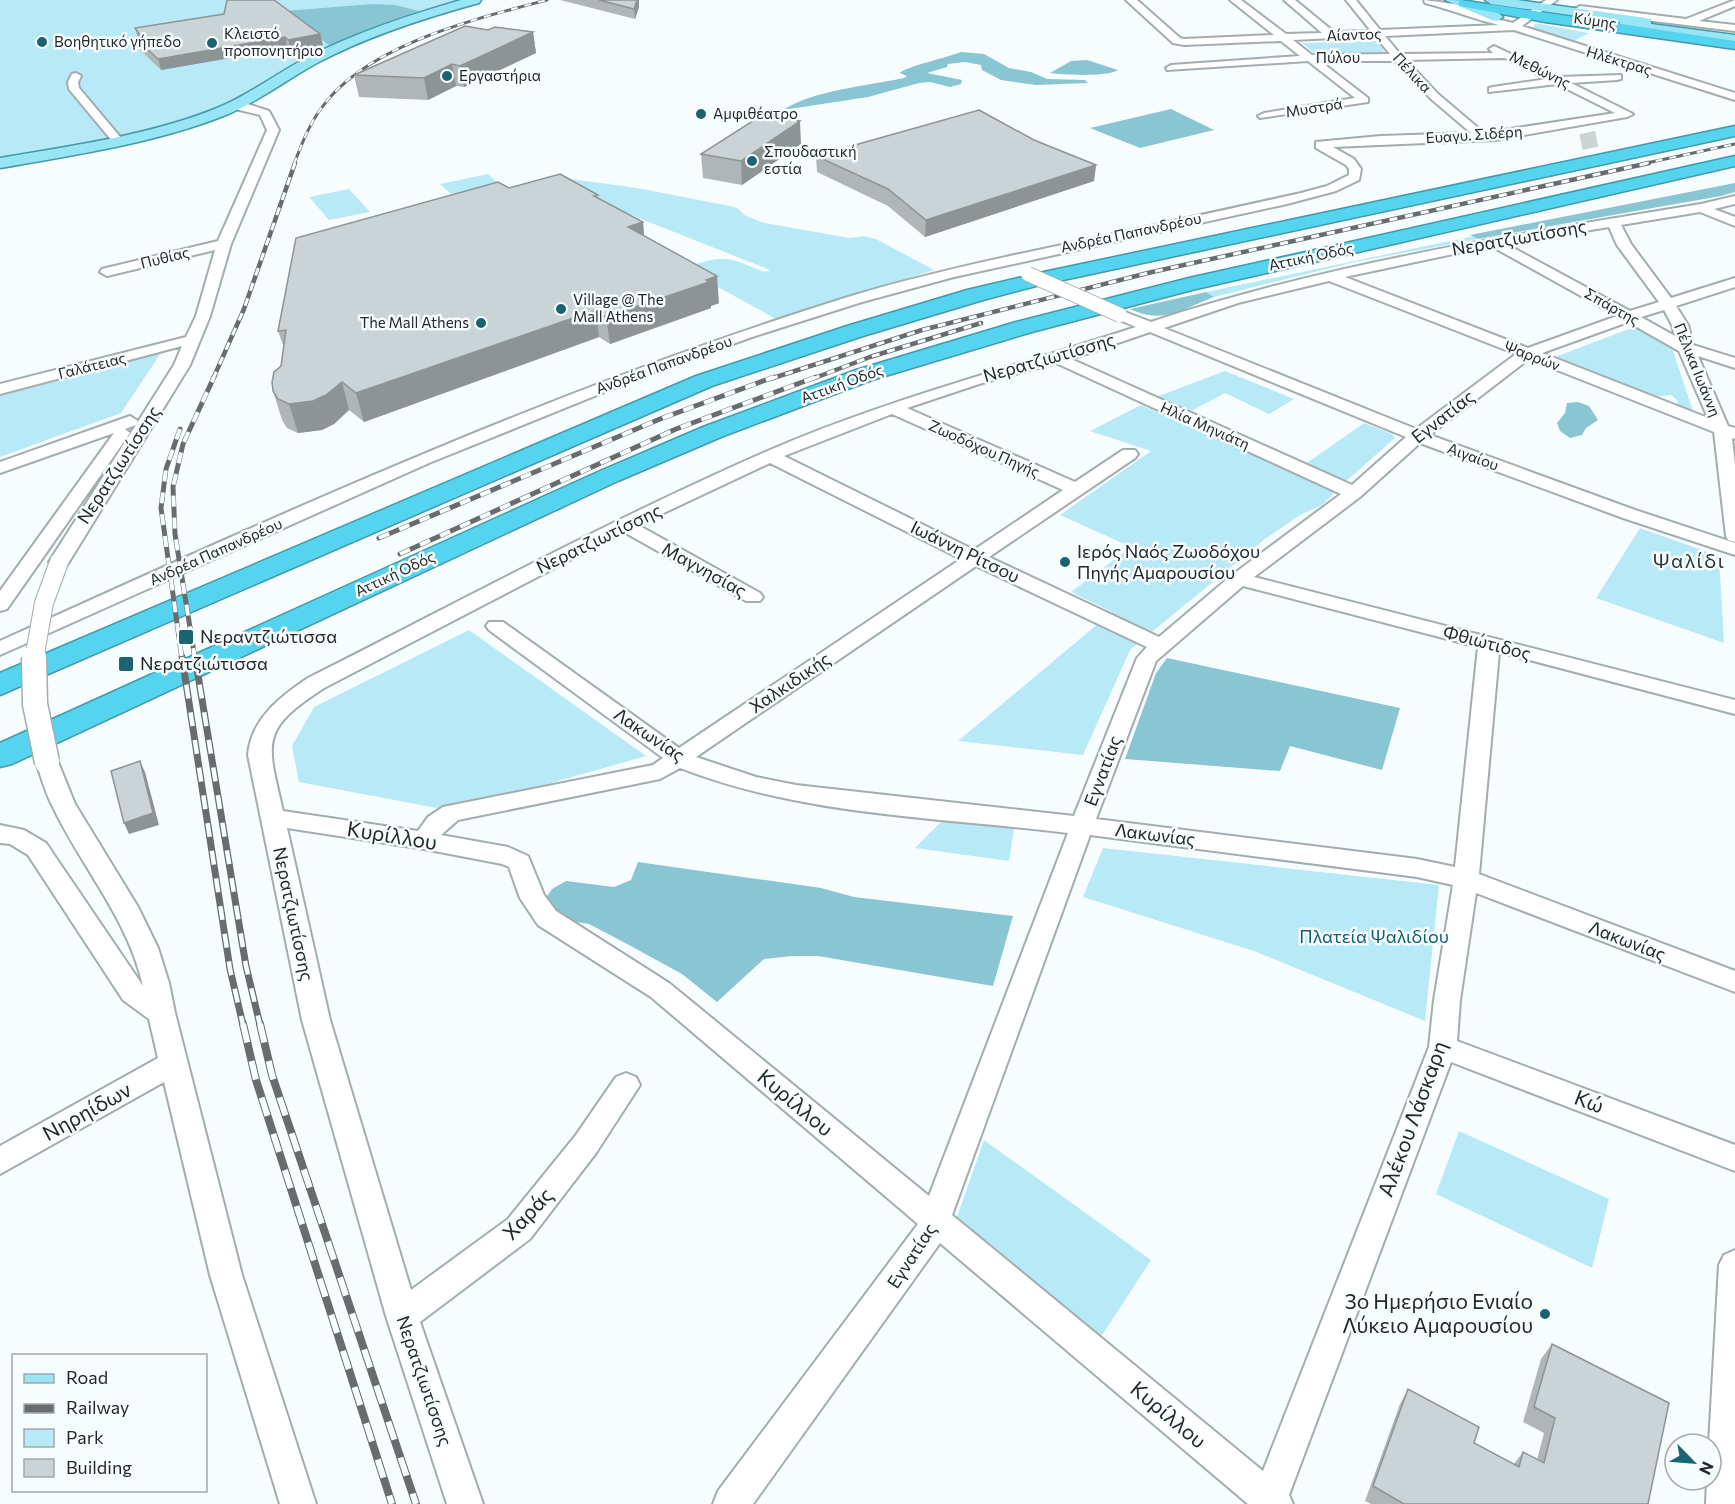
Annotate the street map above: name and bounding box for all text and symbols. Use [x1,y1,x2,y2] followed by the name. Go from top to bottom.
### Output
[1573,8,1618,32] street label: Κύμης
[224,24,323,59] place label: Κλειστό προπονητήριο
[1326,24,1382,44] street label: Αίαντος
[54,32,181,50] place label: Βοηθητικό γήπεδο
[35,35,49,49] marker: Βοηθητικό γήπεδο
[205,36,219,50] marker: Κλειστό προπονητήριο
[1584,42,1654,78] street label: Ηλέκτρας
[1507,47,1574,92] street label: Μεθώνης
[1316,48,1360,66] street label: Πύλου
[1390,49,1436,96] street label: Πέλικα
[459,66,541,84] place label: Εργαστήρια
[440,69,454,83] marker: Εργαστήρια
[1284,94,1344,120] street label: Μυστρά
[713,104,798,122] place label: Αμφιθέατρο
[694,107,708,121] marker: Αμφιθέατρο
[1425,122,1523,146] street label: Ευαγυ. Σιδέρη
[764,142,856,177] place label: Σπουδαστική εστία
[745,154,759,168] marker: Σπουδαστική εστία
[1059,208,1203,256] street label: Ανδρέα Παπανδρέου
[1450,214,1588,260] street label: Νερατζιωτίσσης
[1267,238,1355,274] street label: Αττική Οδός
[138,242,191,272] street label: Πυθίας
[1582,284,1643,329] street label: Σπάρτης
[573,290,664,325] place label: Village @ The Mall Athens
[554,302,568,316] marker: Village @ The Mall Athens
[360,313,469,331] place label: The Mall Athens
[474,316,488,330] marker: The Mall Athens
[1671,320,1725,419] street label: Πέλικα Ιωάννη
[980,328,1117,386] street label: Νερατζιωτίσσης
[593,331,734,397] street label: Ανδρέα Παπανδρέου
[1502,336,1563,374] street label: Ψαρρών
[56,348,128,382] street label: Γαλάτειας
[798,360,885,406] street label: Αττική Οδός
[1407,385,1478,448] street label: Εγνατίας
[1158,397,1253,453] street label: Ηλία Μηνιάτη
[72,401,165,528] street label: Νερατζιωτίσσης
[926,416,1043,481] street label: Ζωοδόχου Πηγής
[1445,439,1501,474] street label: Αιγαίου
[532,498,665,578] street label: Νερατζιωτίσσης
[146,514,285,588] street label: Ανδρέα Παπανδρέου
[907,515,1024,587] street label: Ιωάννη Ρίτσου
[658,537,751,601] street label: Μαγνησίας
[1077,540,1260,583] place label: Ιερός Ναός Ζωοδόχου Πηγής Αμαρουσίου
[352,547,437,599] street label: Αττική Οδός
[1653,548,1725,572] district label: Ψαλίδι
[1058,555,1072,569] marker: Ιερός Ναός Ζωοδόχου Πηγής Αμαρουσίου
[1441,620,1534,664] street label: Φθιώτιδος
[200,625,337,647] place label: Νεραντζιώτισσα
[177,628,195,646] marker: Νεραντζιώτισσα
[745,647,834,717] street label: Χαλκιδικής
[140,652,268,674] place label: Νερατζιώτισσα
[117,655,135,673] marker: Νερατζιώτισσα
[610,702,689,766] street label: Λακωνίας
[1079,732,1126,809] street label: Εγνατίας
[345,815,439,854] street label: Κυρίλλου
[1114,818,1197,850] street label: Λακωνίας
[269,845,319,983] street label: Νερατζιωτίσσης
[1586,915,1669,965] street label: Λακωνίας
[1299,925,1449,947] park label: Πλατεία Ψαλιδίου
[1372,1037,1451,1200] street label: Αλέκου Λάσκαρη
[753,1063,839,1141] street label: Κυρίλλου
[38,1076,135,1145] street label: Νηρηίδων
[1571,1084,1608,1118] street label: Κώ
[497,1182,557,1244] street label: Χαράς
[882,1219,940,1292] street label: Εγνατίας
[1342,1288,1533,1337] place label: 3ο Ημερήσιο Ενιαίο Λύκειο Αμαρουσίου
[1538,1307,1552,1321] marker: 3ο Ημερήσιο Ενιαίο Λύκειο Αμαρουσίου
[392,1313,458,1449] street label: Νερατζιωτίσσης
[12,1354,207,1492] legend
[66,1366,108,1388] text: Road
[1126,1375,1212,1453] street label: Κυρίλλου
[66,1396,129,1418] text: Railway
[66,1426,104,1448] text: Park
[1663,1432,1723,1492] north arrow
[66,1456,132,1478] text: Building
[1696,1459,1718,1478] text: N

